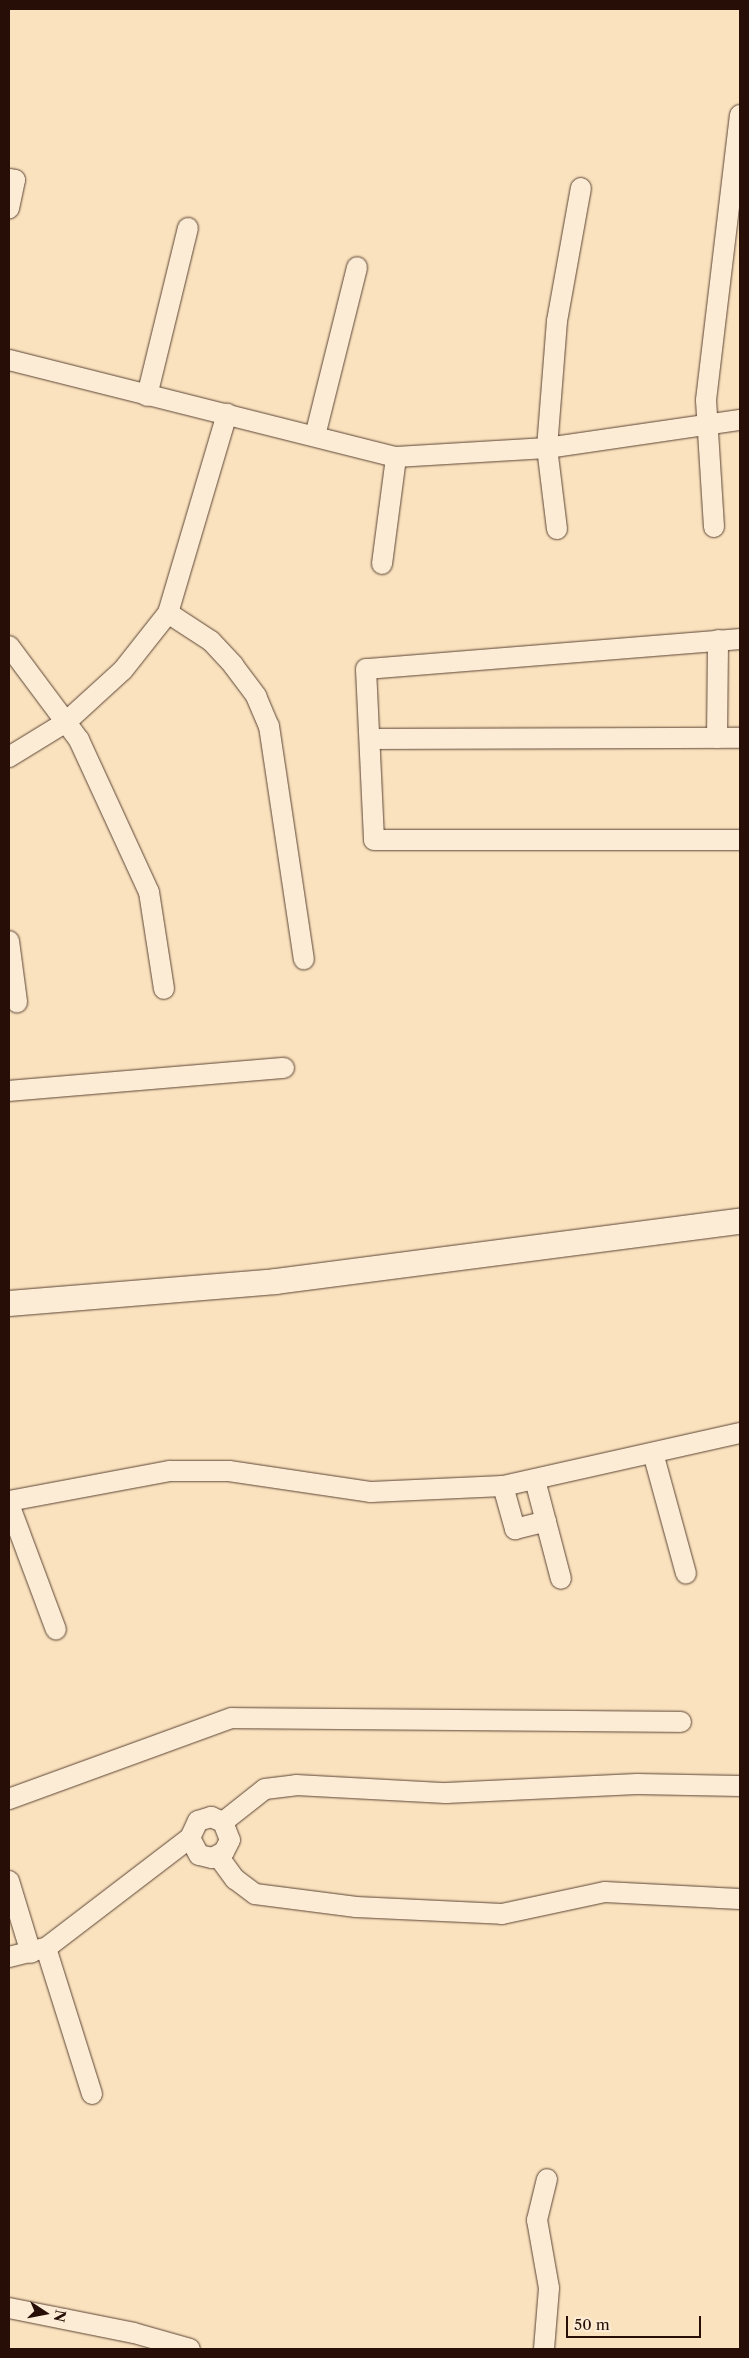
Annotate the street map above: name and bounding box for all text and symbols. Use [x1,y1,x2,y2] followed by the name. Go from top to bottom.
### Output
[20,2288,70,2338] north arrow
[569,2306,704,2338] scale bar
[50,2308,70,2324] text: N
[574,2315,610,2334] text: 50 m

